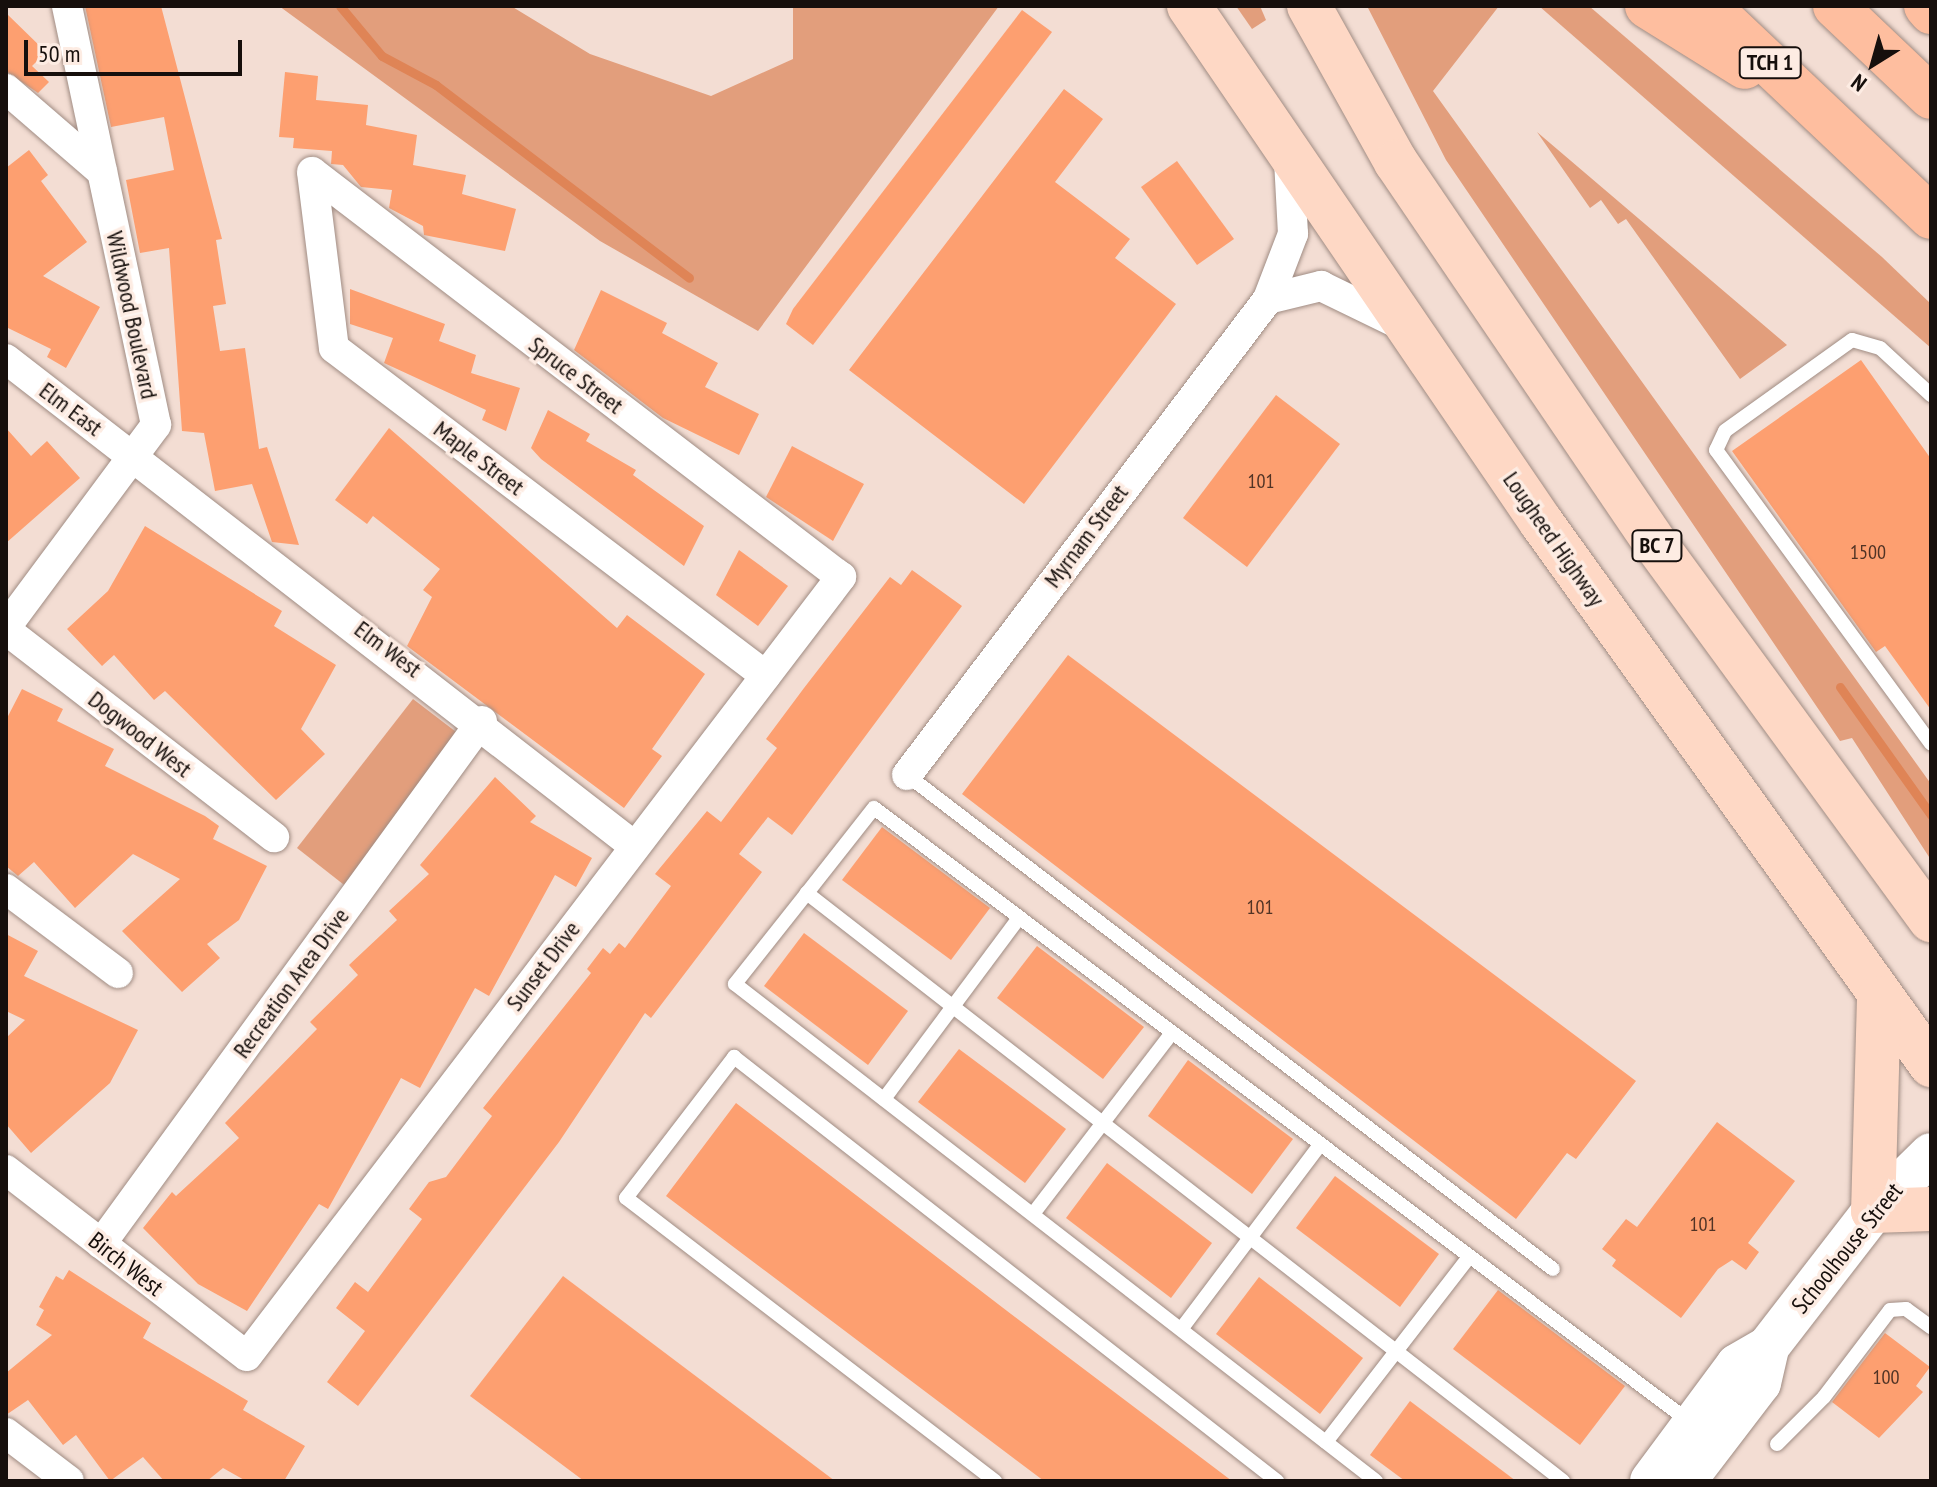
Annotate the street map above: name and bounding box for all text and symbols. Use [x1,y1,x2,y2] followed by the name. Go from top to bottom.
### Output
[28,24,246,74] scale bar
[1833,24,1913,104] north arrow
[38,38,80,69] text: 50 m
[1738,45,1802,81] road number: TCH 1
[1845,68,1872,98] text: N
[100,229,164,401] street label: Wildwood Boulevard
[523,330,629,420] street label: Spruce Street
[34,376,108,442] street label: Elm East
[428,415,530,501] street label: Maple Street
[1497,466,1611,612] street label: Lougheed Highway
[1248,469,1274,493] house number: 101
[1038,479,1134,593] street label: Myrnam Street
[1631,528,1683,564] road number: BC 7
[1850,540,1886,564] house number: 1500
[349,614,427,684] street label: Elm West
[83,685,197,783] street label: Dogwood West
[1247,895,1273,919] house number: 101
[227,902,355,1064] street label: Recreation Area Drive
[500,916,586,1016] street label: Sunset Drive
[1786,1177,1908,1319] street label: Schoolhouse Street
[1690,1212,1716,1236] house number: 101
[83,1226,169,1302] street label: Birch West
[1873,1365,1899,1389] house number: 100

